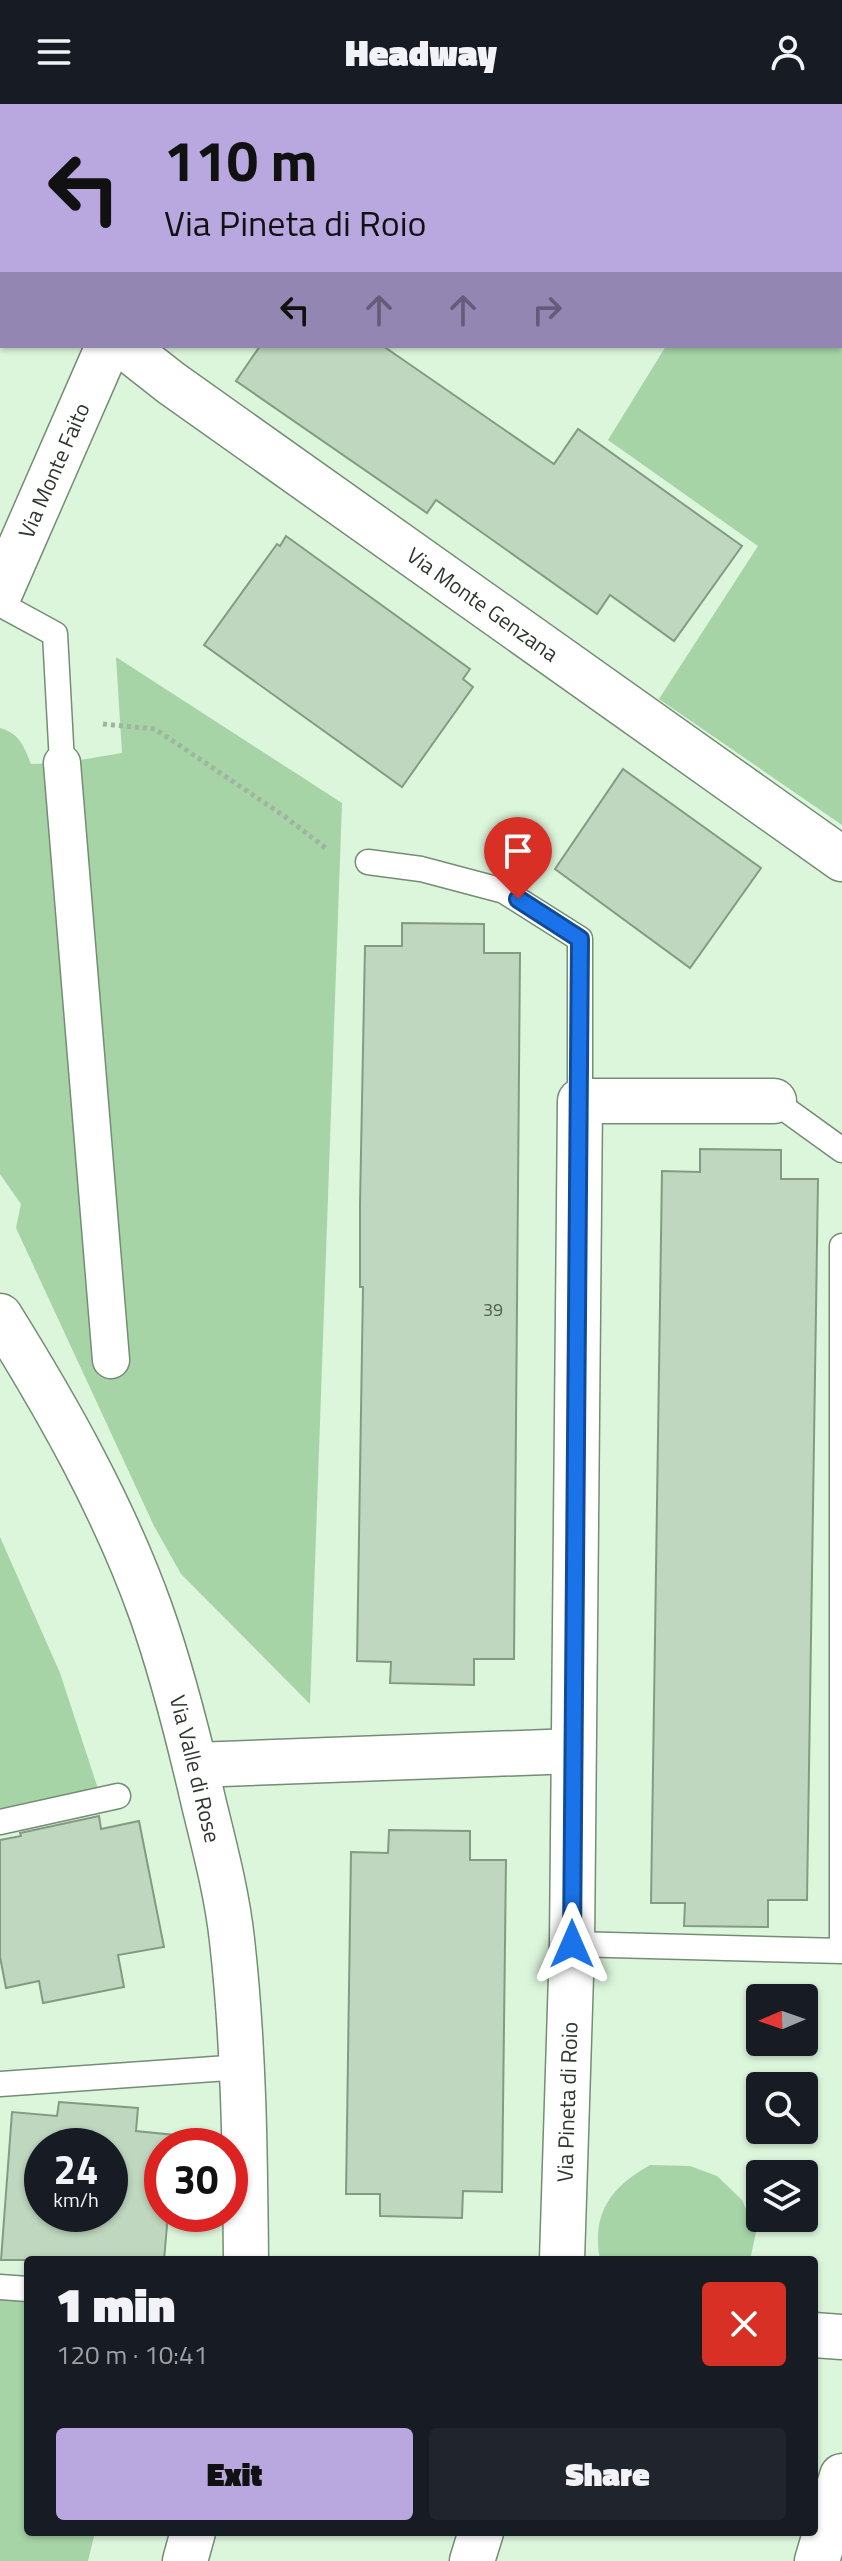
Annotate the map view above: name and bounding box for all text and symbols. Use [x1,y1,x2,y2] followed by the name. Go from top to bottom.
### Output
[345,25,497,80] text: Headway
[32,30,76,74] icon: menu
[766,30,810,74] icon: person
[164,118,317,203] text: 110 m
[32,136,136,240] icon: left
[164,195,427,250] text: Via Pineta di Roio
[273,288,317,332] icon: left
[357,288,401,332] icon: ahead
[441,288,485,332] icon: ahead
[525,288,569,332] icon: right
[9,397,98,543] street label: Via Monte Faito
[400,538,566,670] street label: Via Monte Genzana
[484,817,552,899] pin
[496,829,540,873] icon: arrive
[483,1296,503,1323] house number: 39
[161,1691,230,1846] street label: Via Valle di Rose
[530,1902,614,1986] position arrow
[746,1984,818,2056] north arrow
[746,1984,818,2232] map controls
[547,2021,587,2183] street label: Via Pineta di Roio
[746,2072,818,2144] button: search
[144,2128,248,2232] speed limit sign: 30
[54,2139,98,2200] text: 24
[746,2160,818,2232] button: layers
[53,2184,99,2215] text: km/h
[56,2268,175,2341] text: 1 min
[702,2282,786,2366] button: close
[56,2335,208,2374] text: 120 m · 10:41
[56,2428,413,2520] button: Exit
[429,2428,786,2520] button: Share

